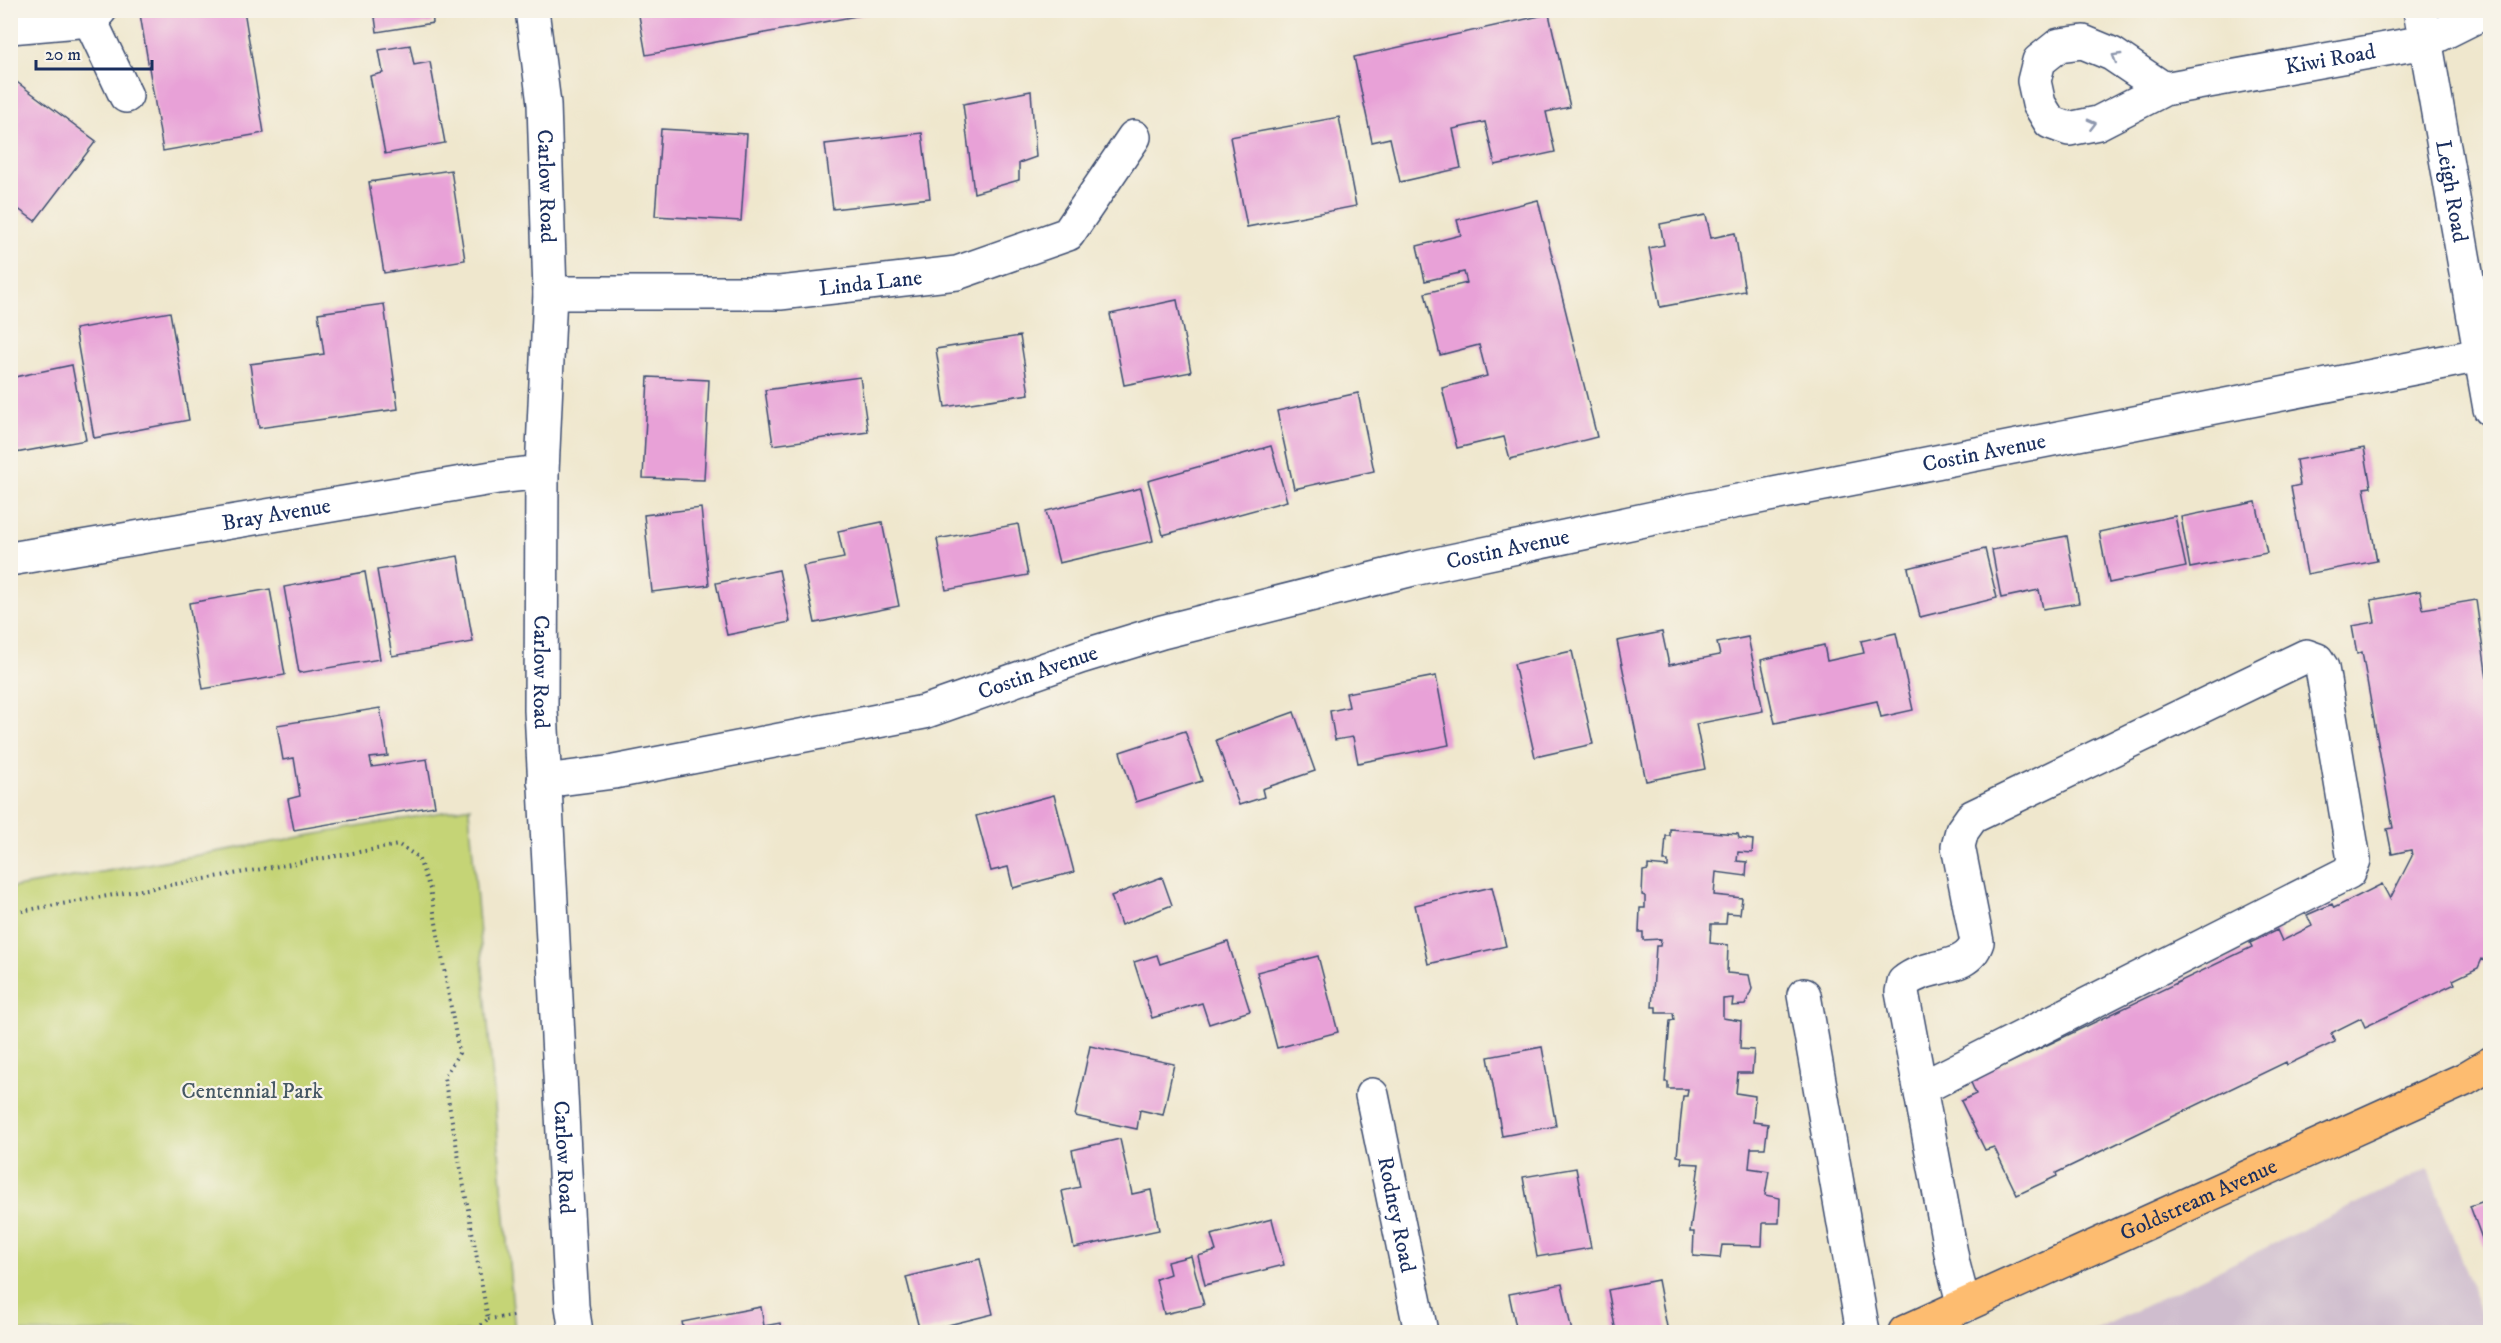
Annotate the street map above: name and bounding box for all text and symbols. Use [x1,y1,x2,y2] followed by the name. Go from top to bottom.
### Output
[36,33,152,71] scale bar
[2283,38,2377,80] street label: Kiwi Road
[45,44,81,66] text: 20 m
[2112,52,2122,64] one-way arrow
[2087,118,2097,131] one-way arrow
[531,129,562,243] street label: Carlow Road
[2430,138,2474,244] street label: Leigh Road
[817,264,924,302] street label: Linda Lane
[1920,427,2048,478] street label: Costin Avenue
[220,492,333,537] street label: Bray Avenue
[1444,523,1572,575] street label: Costin Avenue
[527,615,555,729] street label: Carlow Road
[974,639,1101,705] street label: Costin Avenue
[181,1078,323,1105] park label: Centennial Park
[548,1100,581,1215] street label: Carlow Road
[2116,1152,2281,1247] street label: Goldstream Avenue
[1372,1154,1422,1275] street label: Rodney Road

